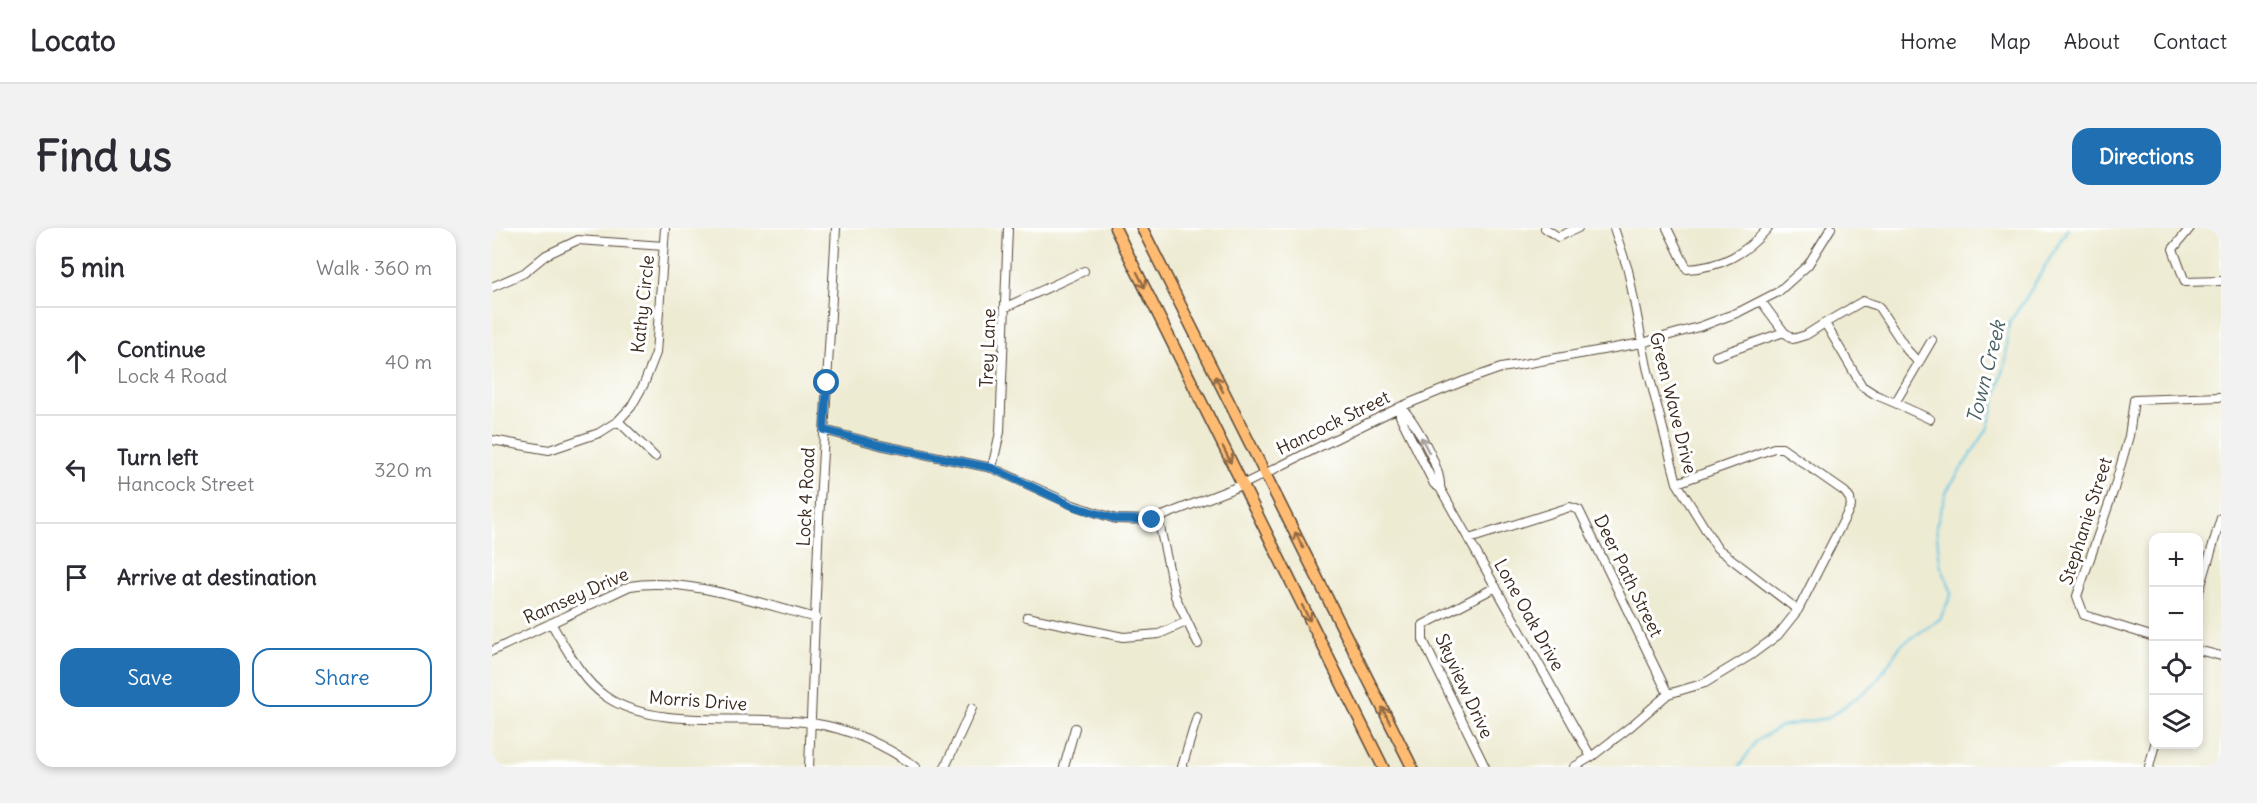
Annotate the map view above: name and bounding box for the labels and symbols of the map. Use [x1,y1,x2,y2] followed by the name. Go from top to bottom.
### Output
[626,254,659,354] street label: Kathy Circle
[1135,271,1147,289] one-way arrow
[975,308,1000,388] street label: Trey Lane
[1961,316,2011,426] water label: Town Creek
[1645,330,1702,476] street label: Green Wave Drive
[813,369,839,395] route start
[1213,375,1225,393] one-way arrow
[1272,385,1393,460] street label: Hancock Street
[1419,437,1431,454] one-way arrow
[791,446,820,547] street label: Lock 4 Road
[1222,446,1234,464] one-way arrow
[2054,454,2117,587] street label: Stephanie Street
[1138,506,1164,532] route end
[1589,511,1668,641] street label: Deer Path Street
[1292,532,1304,550] one-way arrow
[1489,555,1570,675] street label: Lone Oak Drive
[520,562,632,629] street label: Ramsey Drive
[1301,603,1312,621] one-way arrow
[1430,630,1499,742] street label: Skyview Drive
[648,686,748,715] street label: Morris Drive
[1380,706,1391,724] one-way arrow

